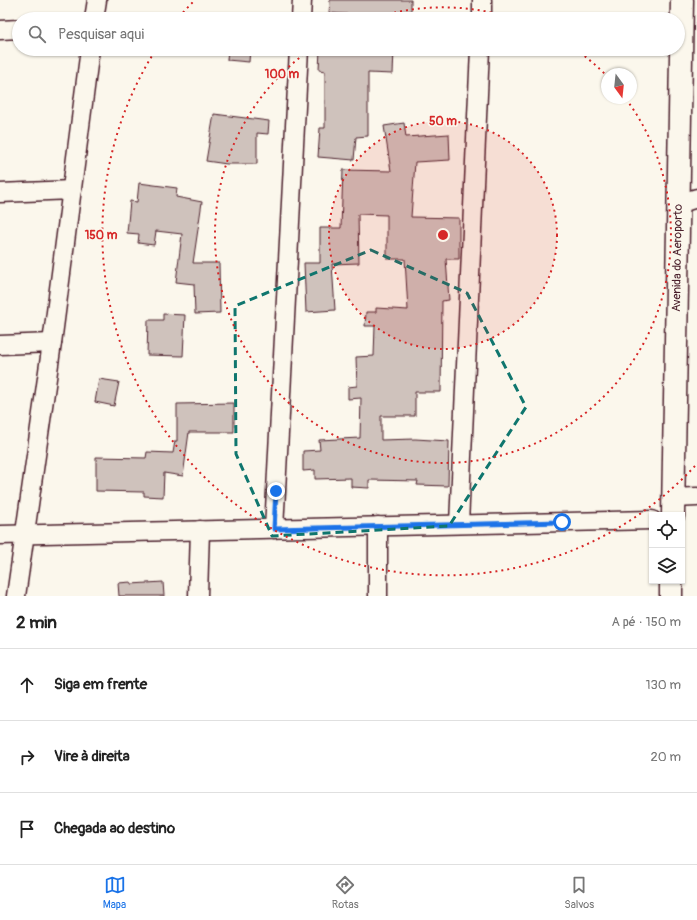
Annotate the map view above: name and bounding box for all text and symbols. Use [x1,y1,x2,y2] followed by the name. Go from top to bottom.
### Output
[12,12,685,56] search box
[26,23,48,45] icon: search
[58,25,144,44] text: Pesquisar aqui
[265,67,300,82] text: 100 m
[601,68,637,104] north arrow
[429,114,457,129] text: 50 m
[669,203,686,312] street label: Avenida do Aeroporto
[85,228,118,243] text: 150 m
[436,228,450,242] centre of rings
[267,482,285,500] route end
[649,512,685,584] map controls
[649,512,685,548] button: locate
[553,513,571,531] route start
[649,548,685,584] button: layers
[16,612,57,633] text: 2 min
[611,614,681,630] text: A pé · 150 m
[16,674,38,696] icon: ahead
[54,675,147,694] text: Siga em frente
[645,677,681,693] text: 130 m
[16,746,38,768] icon: right
[54,747,130,766] text: Vire à direita
[650,749,681,765] text: 20 m
[16,818,38,840] icon: arrive
[54,819,175,838] text: Chegada ao destino
[103,874,126,911] tab: Mapa
[332,874,359,911] tab: Rotas
[564,874,594,911] tab: Salvos

